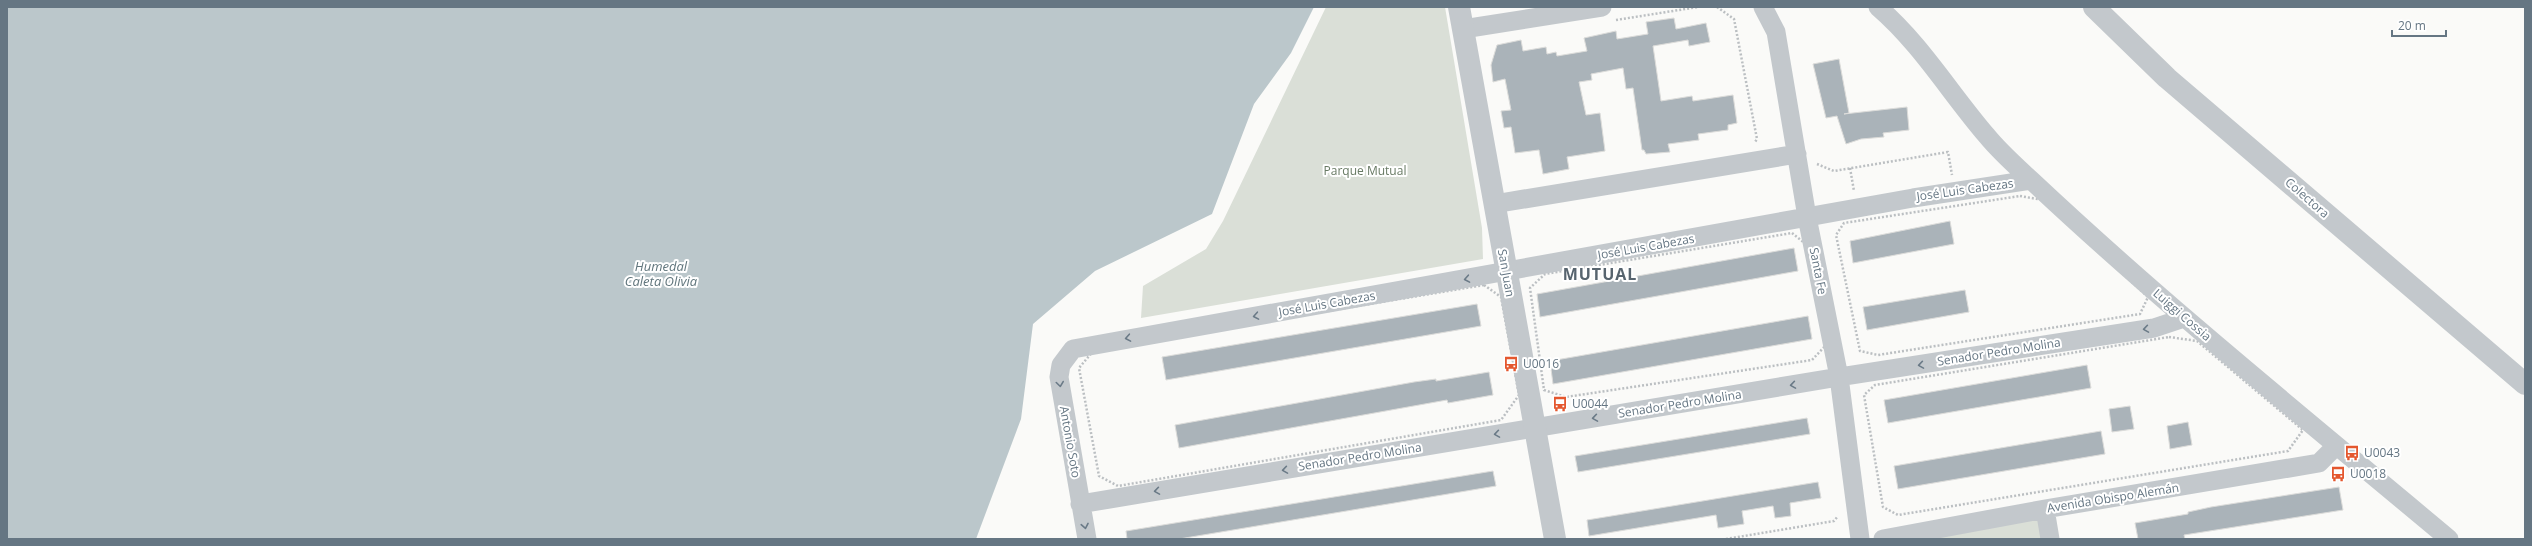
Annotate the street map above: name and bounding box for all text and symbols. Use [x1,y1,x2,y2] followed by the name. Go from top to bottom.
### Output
[2392,12,2446,38] scale bar
[2398,17,2426,34] text: 20 m
[1324,162,1406,179] park label: Parque Mutual
[1914,174,2015,205] street label: José Luis Cabezas
[2282,174,2333,222] street label: Colectora
[1595,230,1696,264] street label: José Luis Cabezas
[1806,246,1831,296] street label: Santa Fe
[1494,248,1519,298] street label: San Juan
[625,257,698,290] water label: Humedal Caleta Olivia
[1563,263,1637,285] district label: MUTUAL
[1464,275,1470,283] one-way arrow
[2150,285,2215,345] street label: Luiggi Cossia
[1276,287,1377,321] street label: José Luis Cabezas
[1253,311,1259,320] one-way arrow
[2143,324,2149,333] one-way arrow
[1936,333,2062,370] street label: Senador Pedro Molina
[1125,334,1131,342] one-way arrow
[1502,355,1520,373] bus stop icon: U0016
[1523,355,1559,372] place label: U0016
[1918,360,1924,368] one-way arrow
[1790,380,1796,389] one-way arrow
[1055,381,1064,387] one-way arrow
[1617,385,1743,422] street label: Senador Pedro Molina
[1551,395,1569,413] bus stop icon: U0044
[1572,395,1608,412] place label: U0044
[1056,405,1085,479] street label: Antonio Soto
[1592,413,1598,422] one-way arrow
[1493,429,1500,438] one-way arrow
[1297,438,1423,475] street label: Senador Pedro Molina
[2343,444,2361,462] bus stop icon: U0043
[2364,444,2400,461] place label: U0043
[1282,465,1289,473] one-way arrow
[2329,465,2347,483] bus stop icon: U0018
[2350,465,2386,482] place label: U0018
[2046,479,2180,516] street label: Avenida Obispo Alemán
[1154,486,1160,495] one-way arrow
[1080,523,1088,529] one-way arrow

